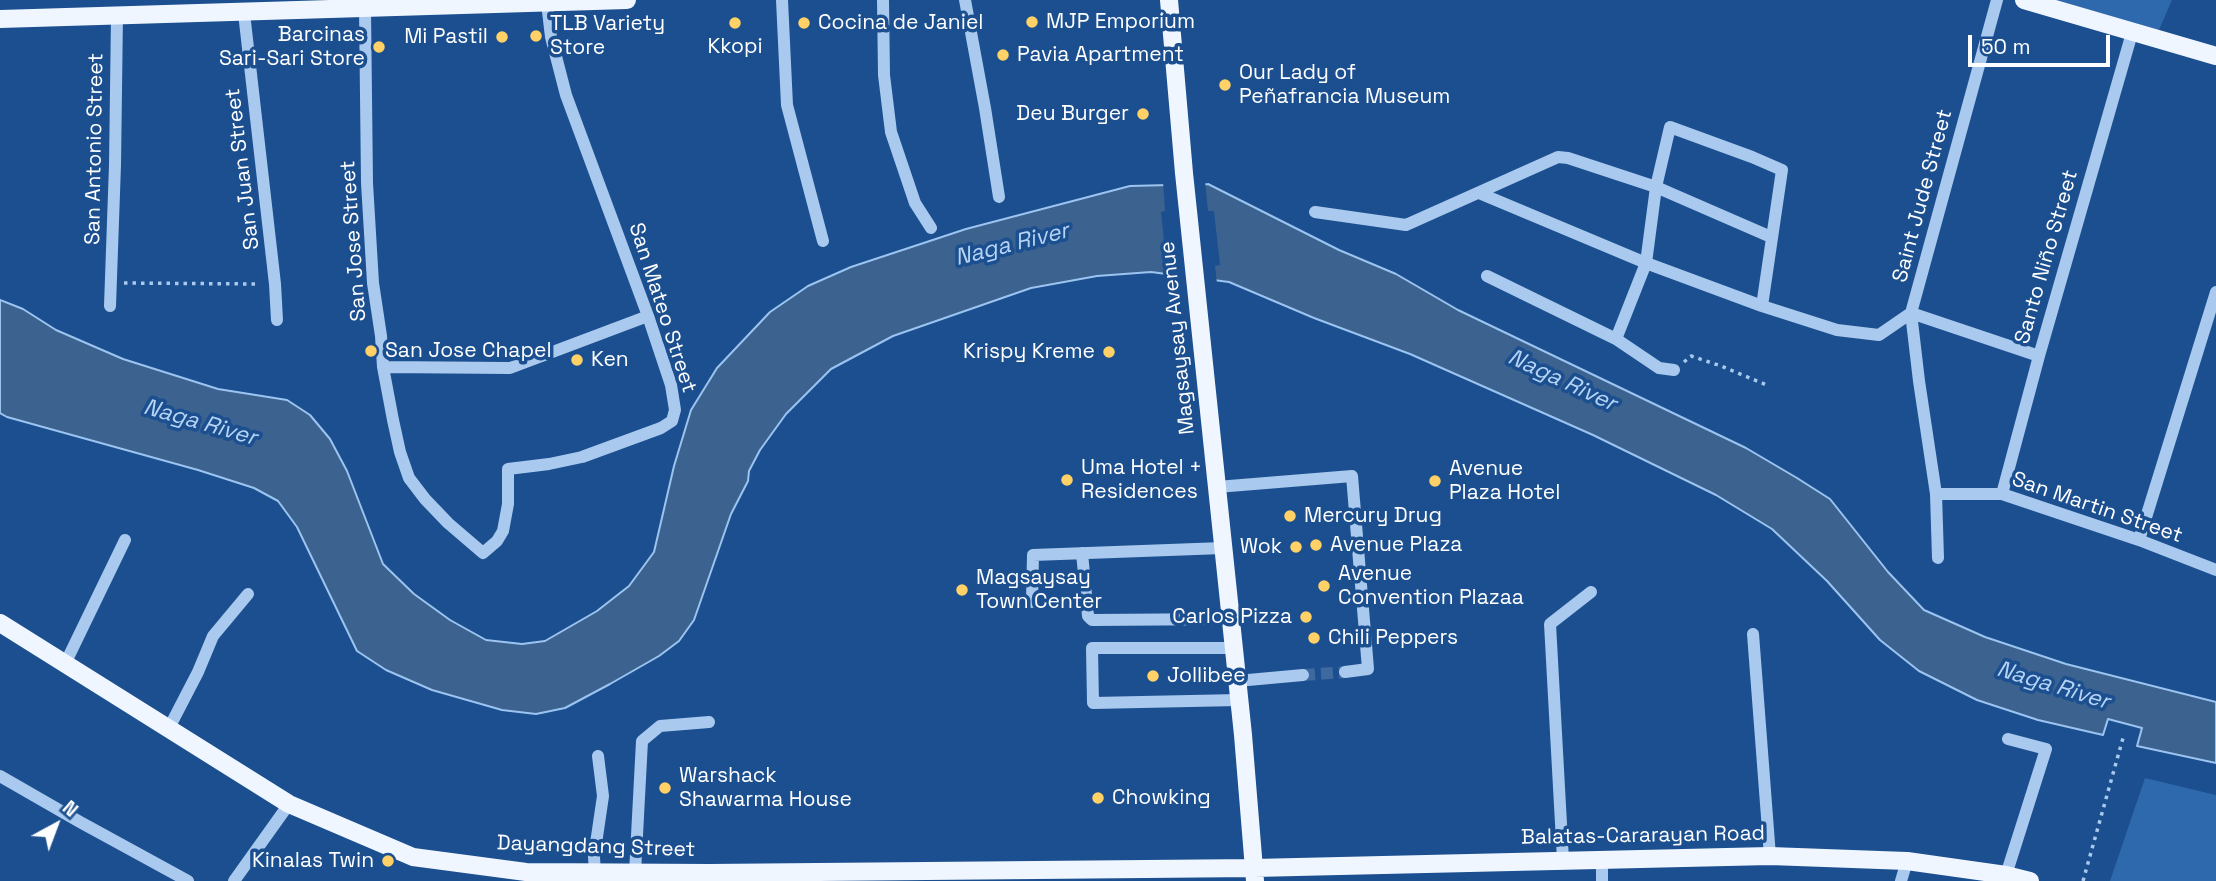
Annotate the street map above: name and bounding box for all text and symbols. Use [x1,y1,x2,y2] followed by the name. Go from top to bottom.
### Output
[1046,9,1195,35] place label: MJP Emporium
[818,10,983,36] place label: Cocina de Janiel
[550,11,665,61] place label: TLB Variety Store
[1024,14,1040,30] marker: MJP Emporium
[727,15,743,31] marker: Kkopi
[796,15,812,31] marker: Cocina de Janiel
[1971,21,2113,65] scale bar
[219,22,365,72] place label: Barcinas Sari-Sari Store
[404,24,488,50] place label: Mi Pastil
[528,28,544,44] marker: TLB Variety Store
[494,29,510,45] marker: Mi Pastil
[1981,33,2031,60] text: 50 m
[707,34,763,60] place label: Kkopi
[371,39,387,55] marker: Barcinas Sari-Sari Store
[1017,42,1184,68] place label: Pavia Apartment
[995,47,1011,63] marker: Pavia Apartment
[81,53,109,245] street label: San Antonio Street
[1239,60,1450,110] place label: Our Lady of Peñafrancia Museum
[1217,77,1233,93] marker: Our Lady of Peñafrancia Museum
[221,87,265,251] street label: San Juan Street
[1016,101,1129,127] place label: Deu Burger
[1135,106,1151,122] marker: Deu Burger
[1888,107,1958,285] street label: Saint Jude Street
[336,160,372,322] street label: San Jose Street
[2010,167,2084,347] street label: Santo Niño Street
[952,218,1072,272] water label: Naga River
[623,220,701,396] street label: San Mateo Street
[1155,240,1201,436] street label: Magsaysay Avenue
[385,338,552,364] place label: San Jose Chapel
[963,339,1095,365] place label: Krispy Kreme
[363,343,379,359] marker: San Jose Chapel
[1101,344,1117,360] marker: Krispy Kreme
[1503,344,1621,418] water label: Naga River
[591,347,629,373] place label: Ken
[569,352,585,368] marker: Ken
[140,394,260,452] water label: Naga River
[1081,455,1202,505] place label: Uma Hotel + Residences
[1449,456,1560,506] place label: Avenue Plaza Hotel
[2008,467,2186,549] street label: San Martin Street
[1059,472,1075,488] marker: Uma Hotel + Residences
[1427,473,1443,489] marker: Avenue Plaza Hotel
[1304,503,1442,529] place label: Mercury Drug
[1282,508,1298,524] marker: Mercury Drug
[1330,532,1462,558] place label: Avenue Plaza
[1240,534,1282,560] place label: Wok
[1308,537,1324,553] marker: Avenue Plaza
[1288,539,1304,555] marker: Wok
[1338,561,1524,611] place label: Avenue Convention Plazaa
[976,565,1102,615] place label: Magsaysay Town Center
[1316,578,1332,594] marker: Avenue Convention Plazaa
[954,582,970,598] marker: Magsaysay Town Center
[1172,604,1292,630] place label: Carlos Pizza
[1298,609,1314,625] marker: Carlos Pizza
[1328,625,1458,651] place label: Chili Peppers
[1306,630,1322,646] marker: Chili Peppers
[1993,656,2113,716] water label: Naga River
[1167,663,1246,689] place label: Jollibee
[1145,668,1161,684] marker: Jollibee
[679,763,852,813] place label: Warshack Shawarma House
[657,780,673,796] marker: Warshack Shawarma House
[1112,785,1211,811] place label: Chowking
[21,790,91,860] north arrow
[1090,790,1106,806] marker: Chowking
[57,795,83,822] text: N
[1521,821,1765,851] street label: Balatas-Cararayan Road
[496,831,696,863] street label: Dayangdang Street
[252,848,374,874] place label: Kinalas Twin
[380,853,396,869] marker: Kinalas Twin

